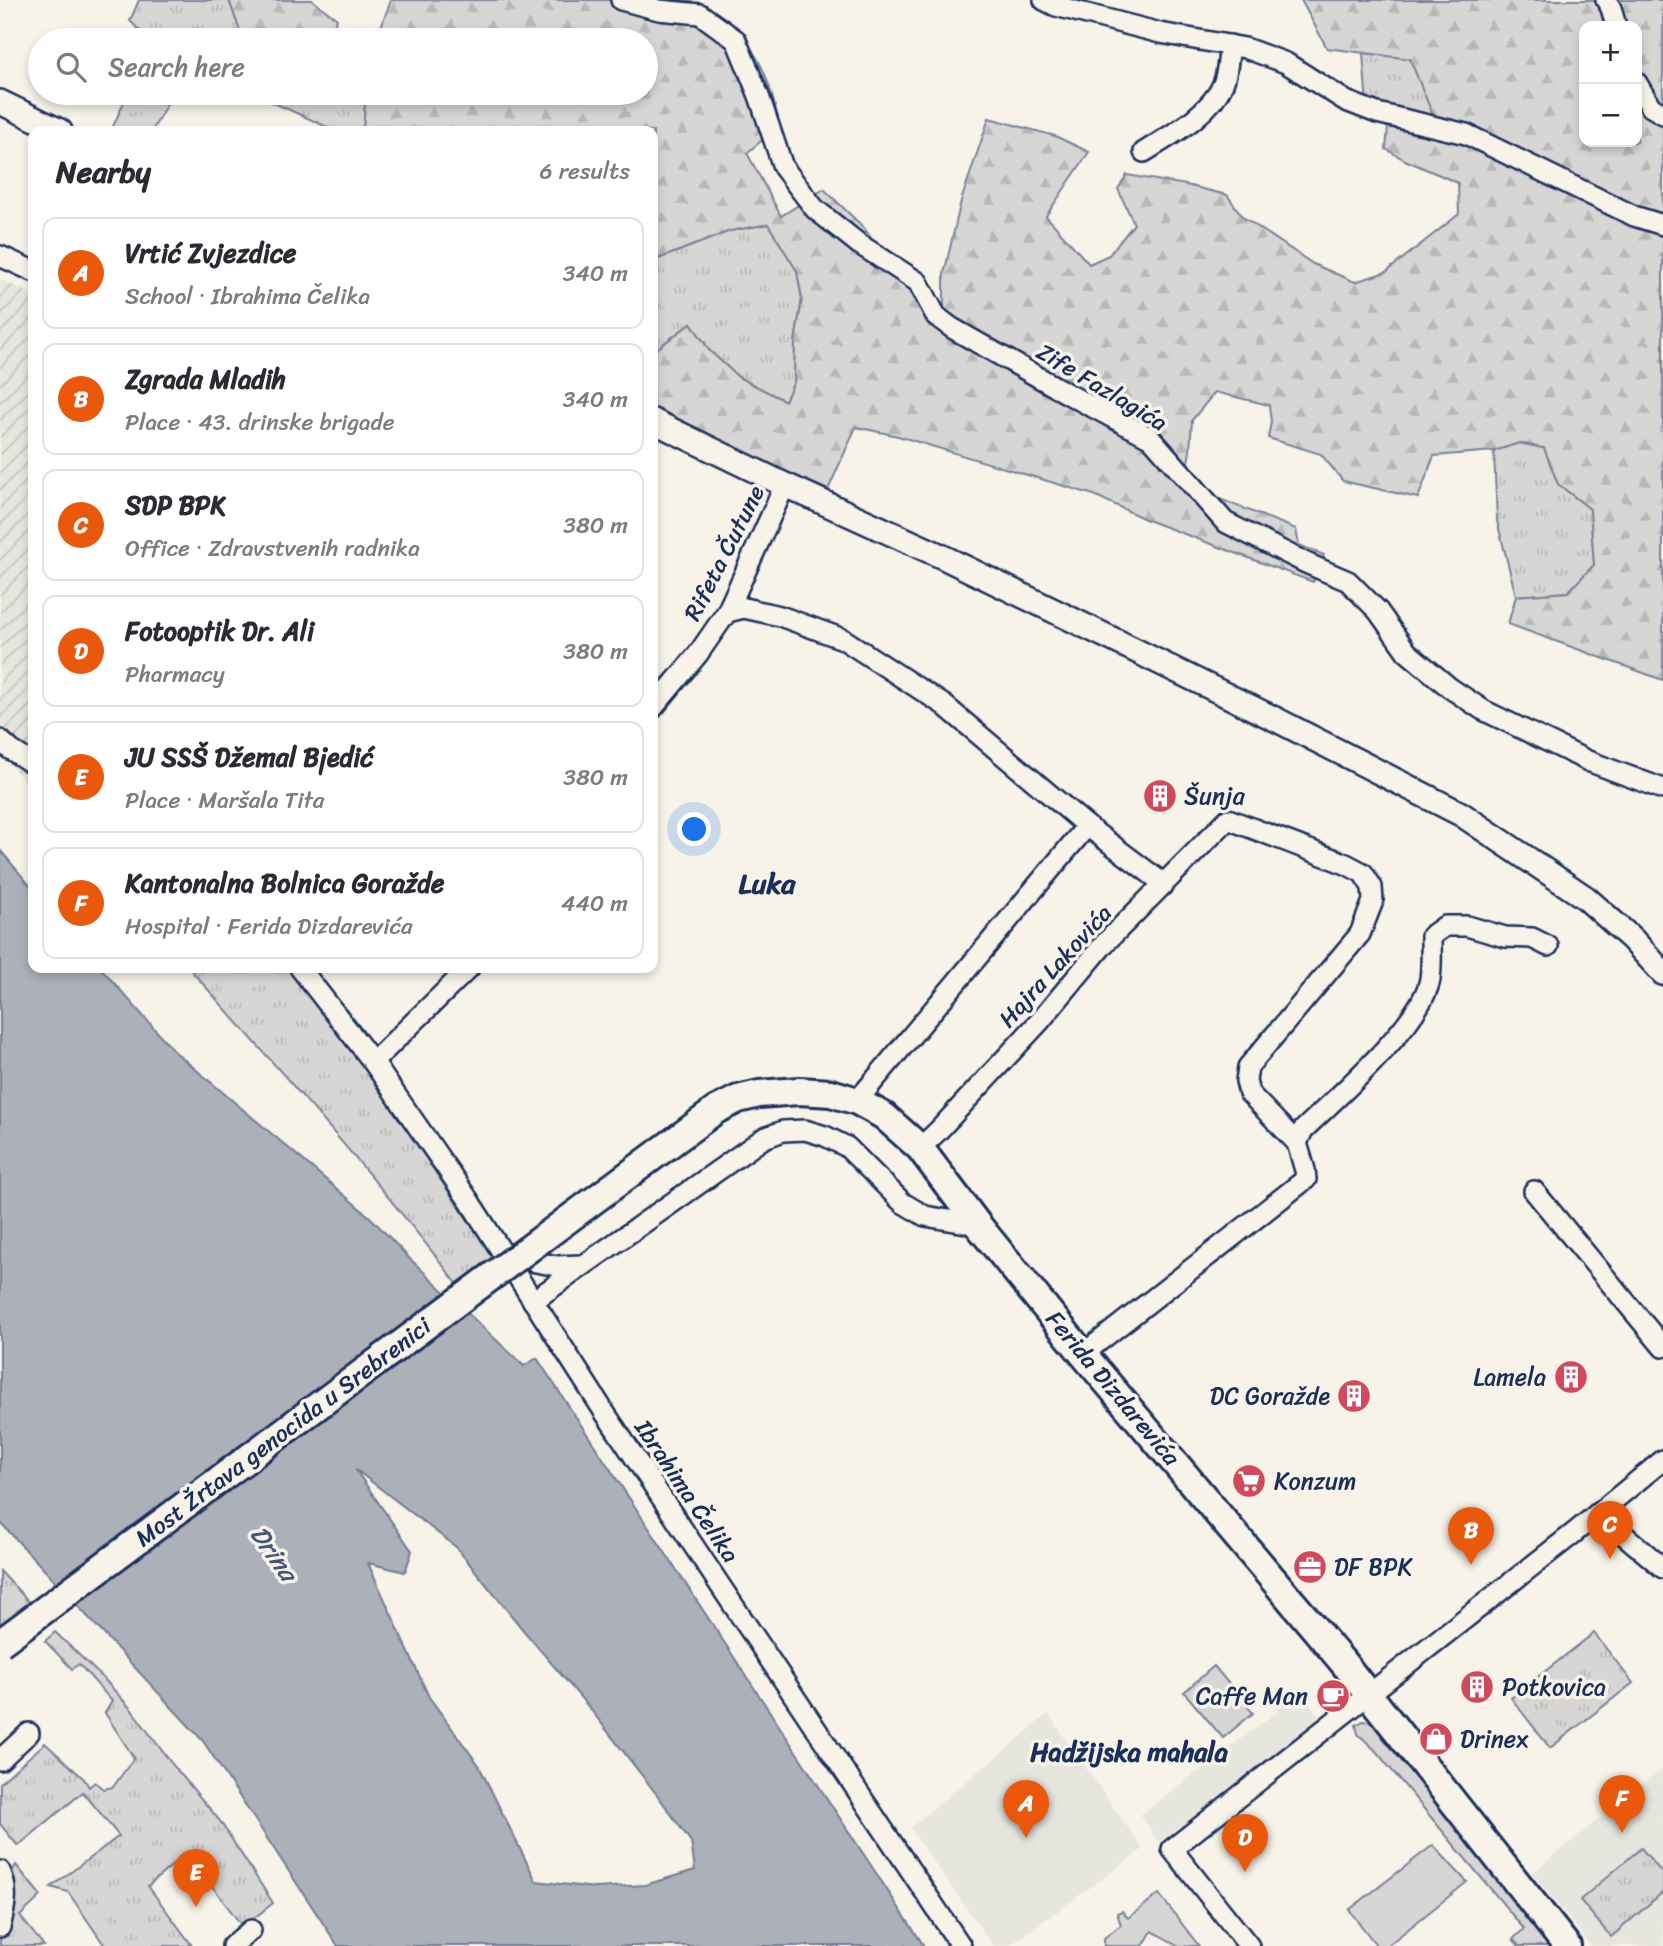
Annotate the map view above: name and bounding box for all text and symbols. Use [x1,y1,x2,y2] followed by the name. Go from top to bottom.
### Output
[1579,21,1642,147] map controls
[1579,21,1642,84] button: +
[28,28,658,105] search box
[108,44,245,90] text: Search here
[52,48,90,86] icon: search
[1579,84,1642,147] button: −
[56,145,151,199] text: Nearby
[540,151,630,192] text: 6 results
[125,230,296,276] text: Vrtić Zvjezdice
[73,253,89,294] text: A
[563,253,628,294] text: 340 m
[125,276,370,317] text: School · Ibrahima Čelika
[1028,331,1176,443] street label: Zife Fazlagića
[125,356,286,402] text: Zgrada Mladih
[74,379,88,420] text: B
[563,379,628,420] text: 340 m
[125,402,395,443] text: Place · 43. drinske brigade
[672,477,776,628] street label: Rifeta Čutune
[125,482,226,528] text: SDP BPK
[74,505,88,546] text: C
[563,505,628,546] text: 380 m
[125,528,420,569] text: Office · Zdravstvenih radnika
[125,608,314,654] text: Fotooptik Dr. Ali
[74,631,88,672] text: D
[563,631,628,672] text: 380 m
[125,654,225,695] text: Pharmacy
[125,734,373,780] text: JU SSŠ Džemal Bjedić
[75,757,87,798] text: E
[563,757,628,798] text: 380 m
[1184,775,1246,817] place label: Šunja
[1141,777,1179,815] building icon: Šunja
[125,780,324,821] text: Place · Maršala Tita
[677,812,711,846] your location
[739,859,796,908] district label: Luka
[125,860,444,906] text: Kantonalna Bolnica Goražde
[75,883,87,924] text: F
[561,883,628,924] text: 440 m
[988,894,1122,1038] street label: Hajra Lakovića
[125,906,413,947] text: Hospital · Ferida Dizdarevića
[1035,1301,1192,1476] street label: Ferida Dizdarevića
[126,1305,442,1558] street label: Most Žrtava genocida u Srebrenici
[1473,1356,1546,1398] place label: Lamela
[1552,1358,1590,1396] building icon: Lamela
[1210,1375,1330,1417] place label: DC Goražde
[1335,1377,1373,1415] building icon: DC Goražde
[623,1410,751,1572] street label: Ibrahima Čelika
[1274,1460,1356,1502] place label: Konzum
[1230,1462,1268,1500] supermarket icon: Konzum
[1587,1501,1633,1559] pin: C
[1448,1507,1494,1565] pin: B
[238,1515,312,1593] water label: Drina
[1334,1546,1414,1588] place label: DF BPK
[1291,1548,1329,1586] office icon: DF BPK
[1502,1666,1606,1708] place label: Potkovica
[1458,1668,1496,1706] building icon: Potkovica
[1196,1675,1308,1717] place label: Caffe Man
[1314,1677,1352,1715] cafe icon: Caffe Man
[1460,1718,1529,1760] place label: Drinex
[1417,1720,1455,1758] shop icon: Drinex
[1030,1729,1229,1775] district label: Hadžijska mahala
[1599,1775,1645,1833] pin: F
[1003,1780,1049,1838] pin: A
[1222,1814,1268,1872] pin: D
[173,1849,219,1907] pin: E

